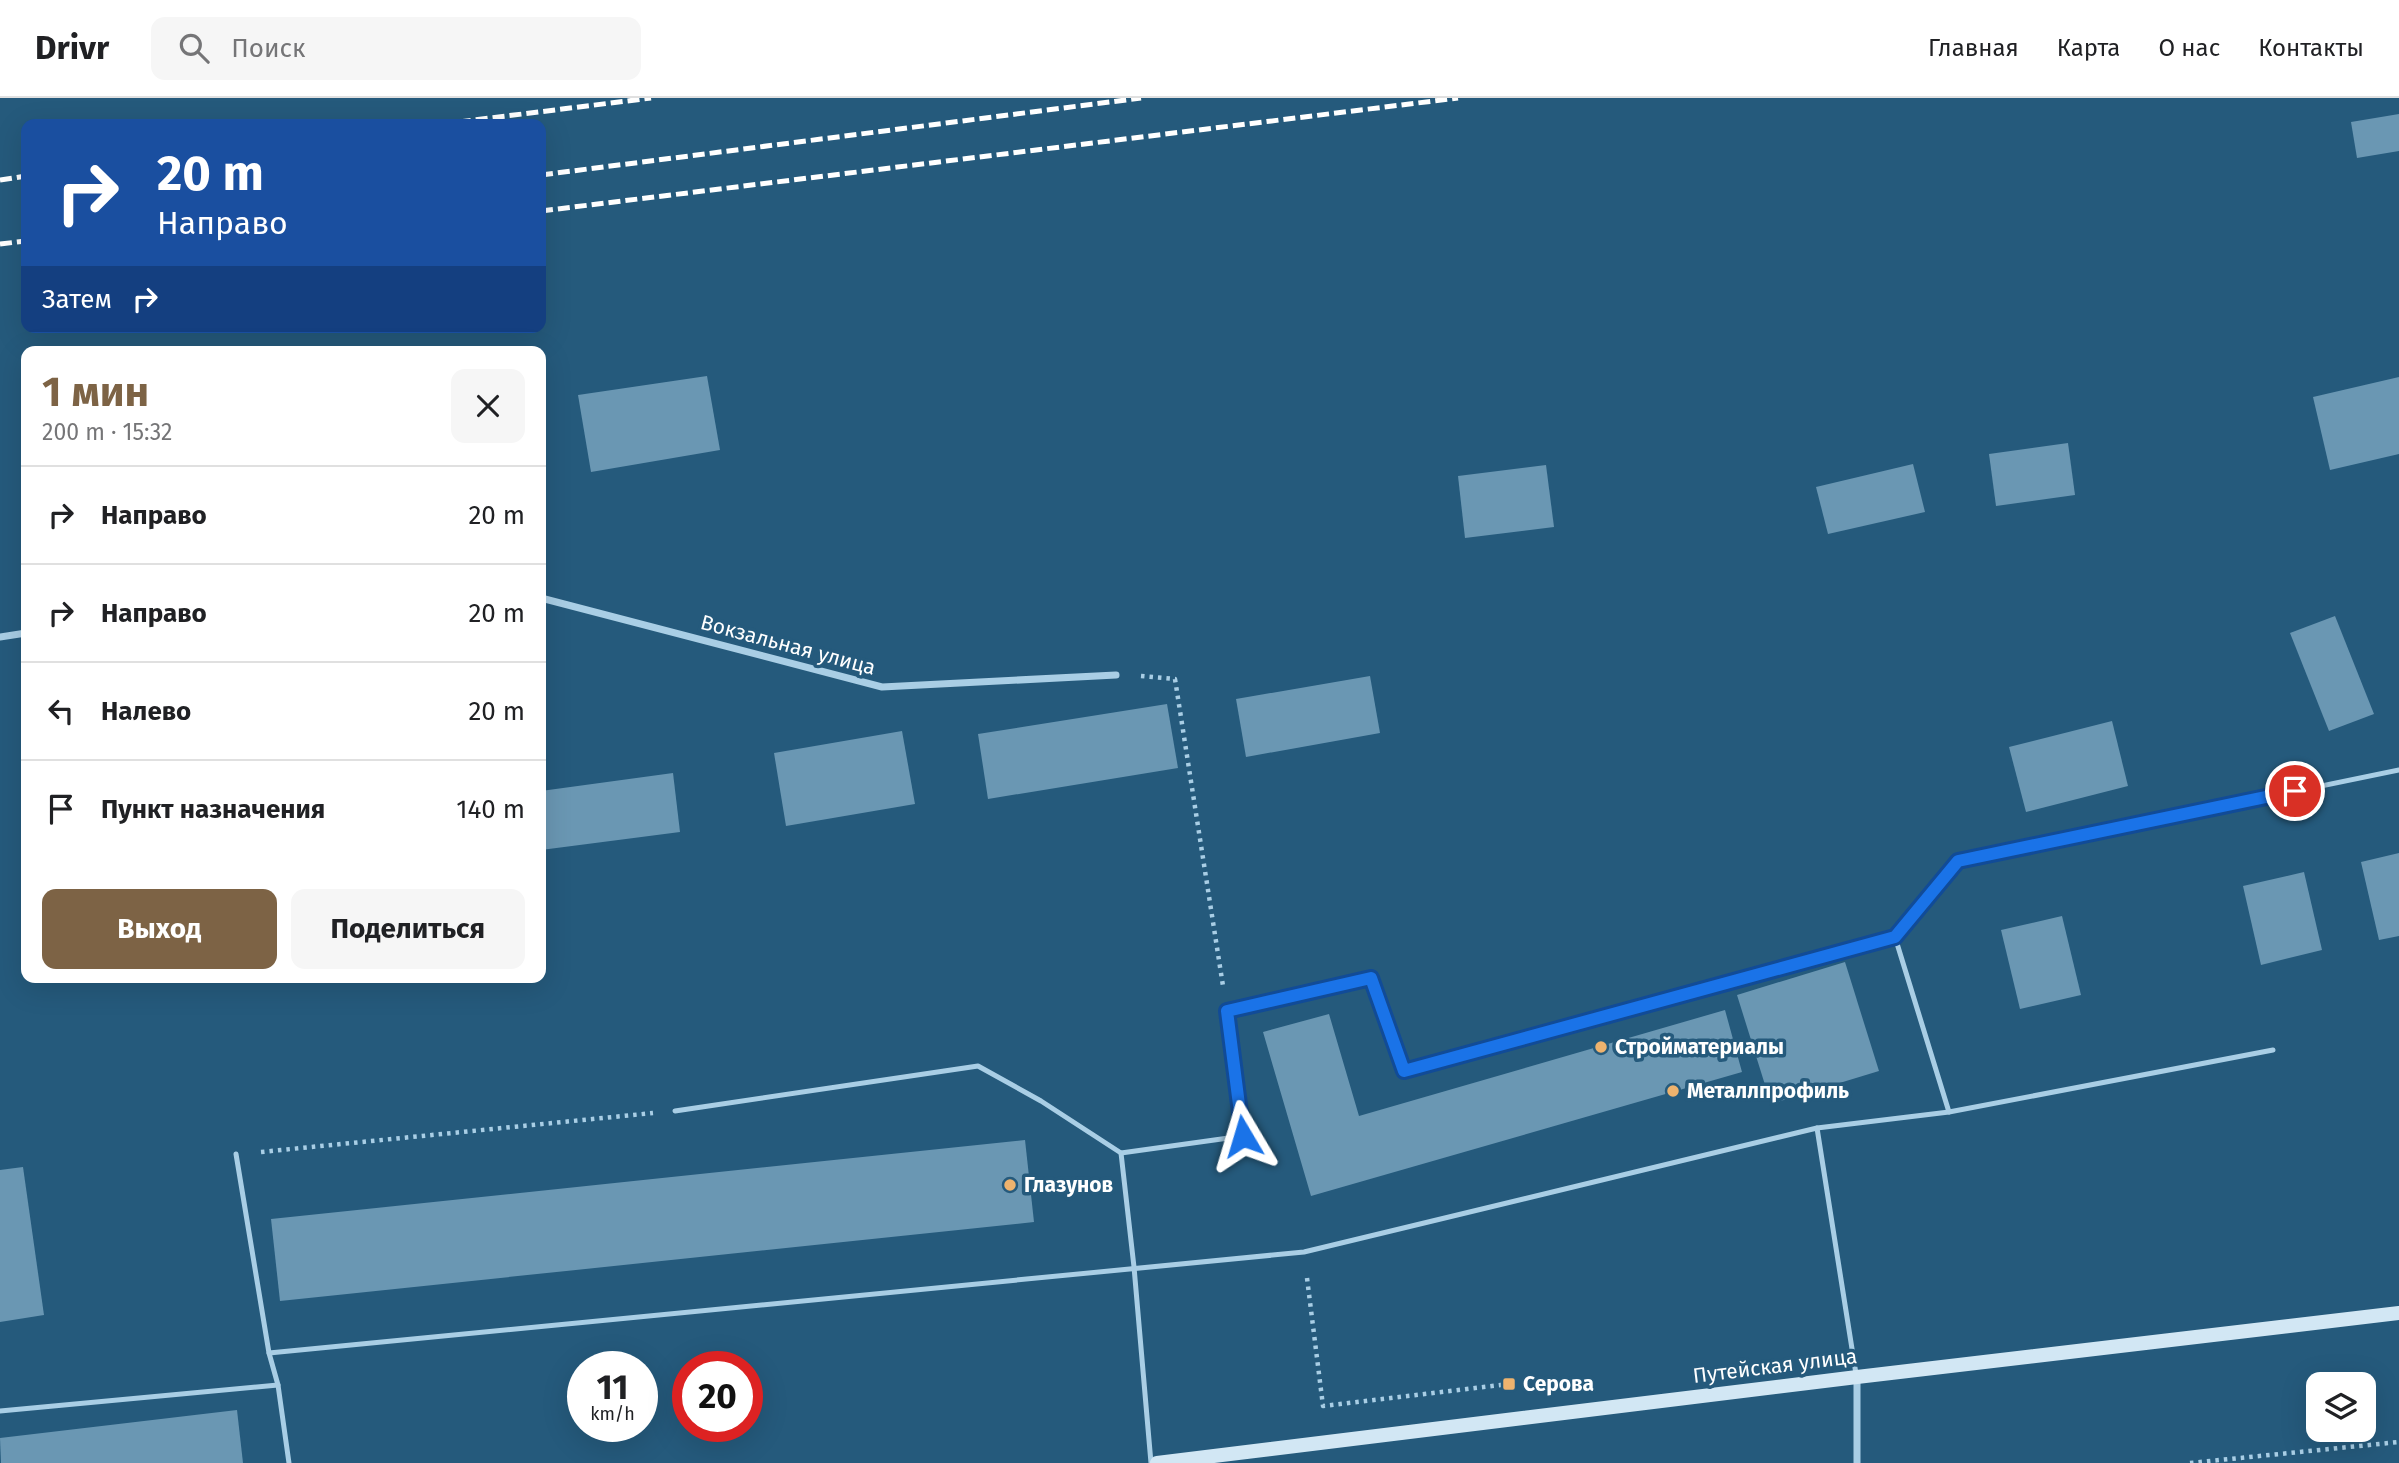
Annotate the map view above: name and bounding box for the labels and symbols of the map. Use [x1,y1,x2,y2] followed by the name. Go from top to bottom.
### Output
[698,609,878,681] street label: Вокзальная улица
[2265,761,2325,821] pin
[1615,1034,1784,1060] place label: Стройматериалы
[1593,1039,1609,1055] marker: Стройматериалы
[1687,1078,1849,1104] place label: Металлпрофиль
[1665,1083,1681,1099] marker: Металлпрофиль
[1206,1099,1280,1173] position arrow
[1024,1172,1113,1198] place label: Глазунов
[1002,1177,1018,1193] marker: Глазунов
[1691,1343,1859,1389] street label: Путейская улица
[672,1351,763,1442] speed limit sign: 20
[1523,1371,1594,1397] place label: Серова
[1501,1376,1517,1392] marker: Серова

